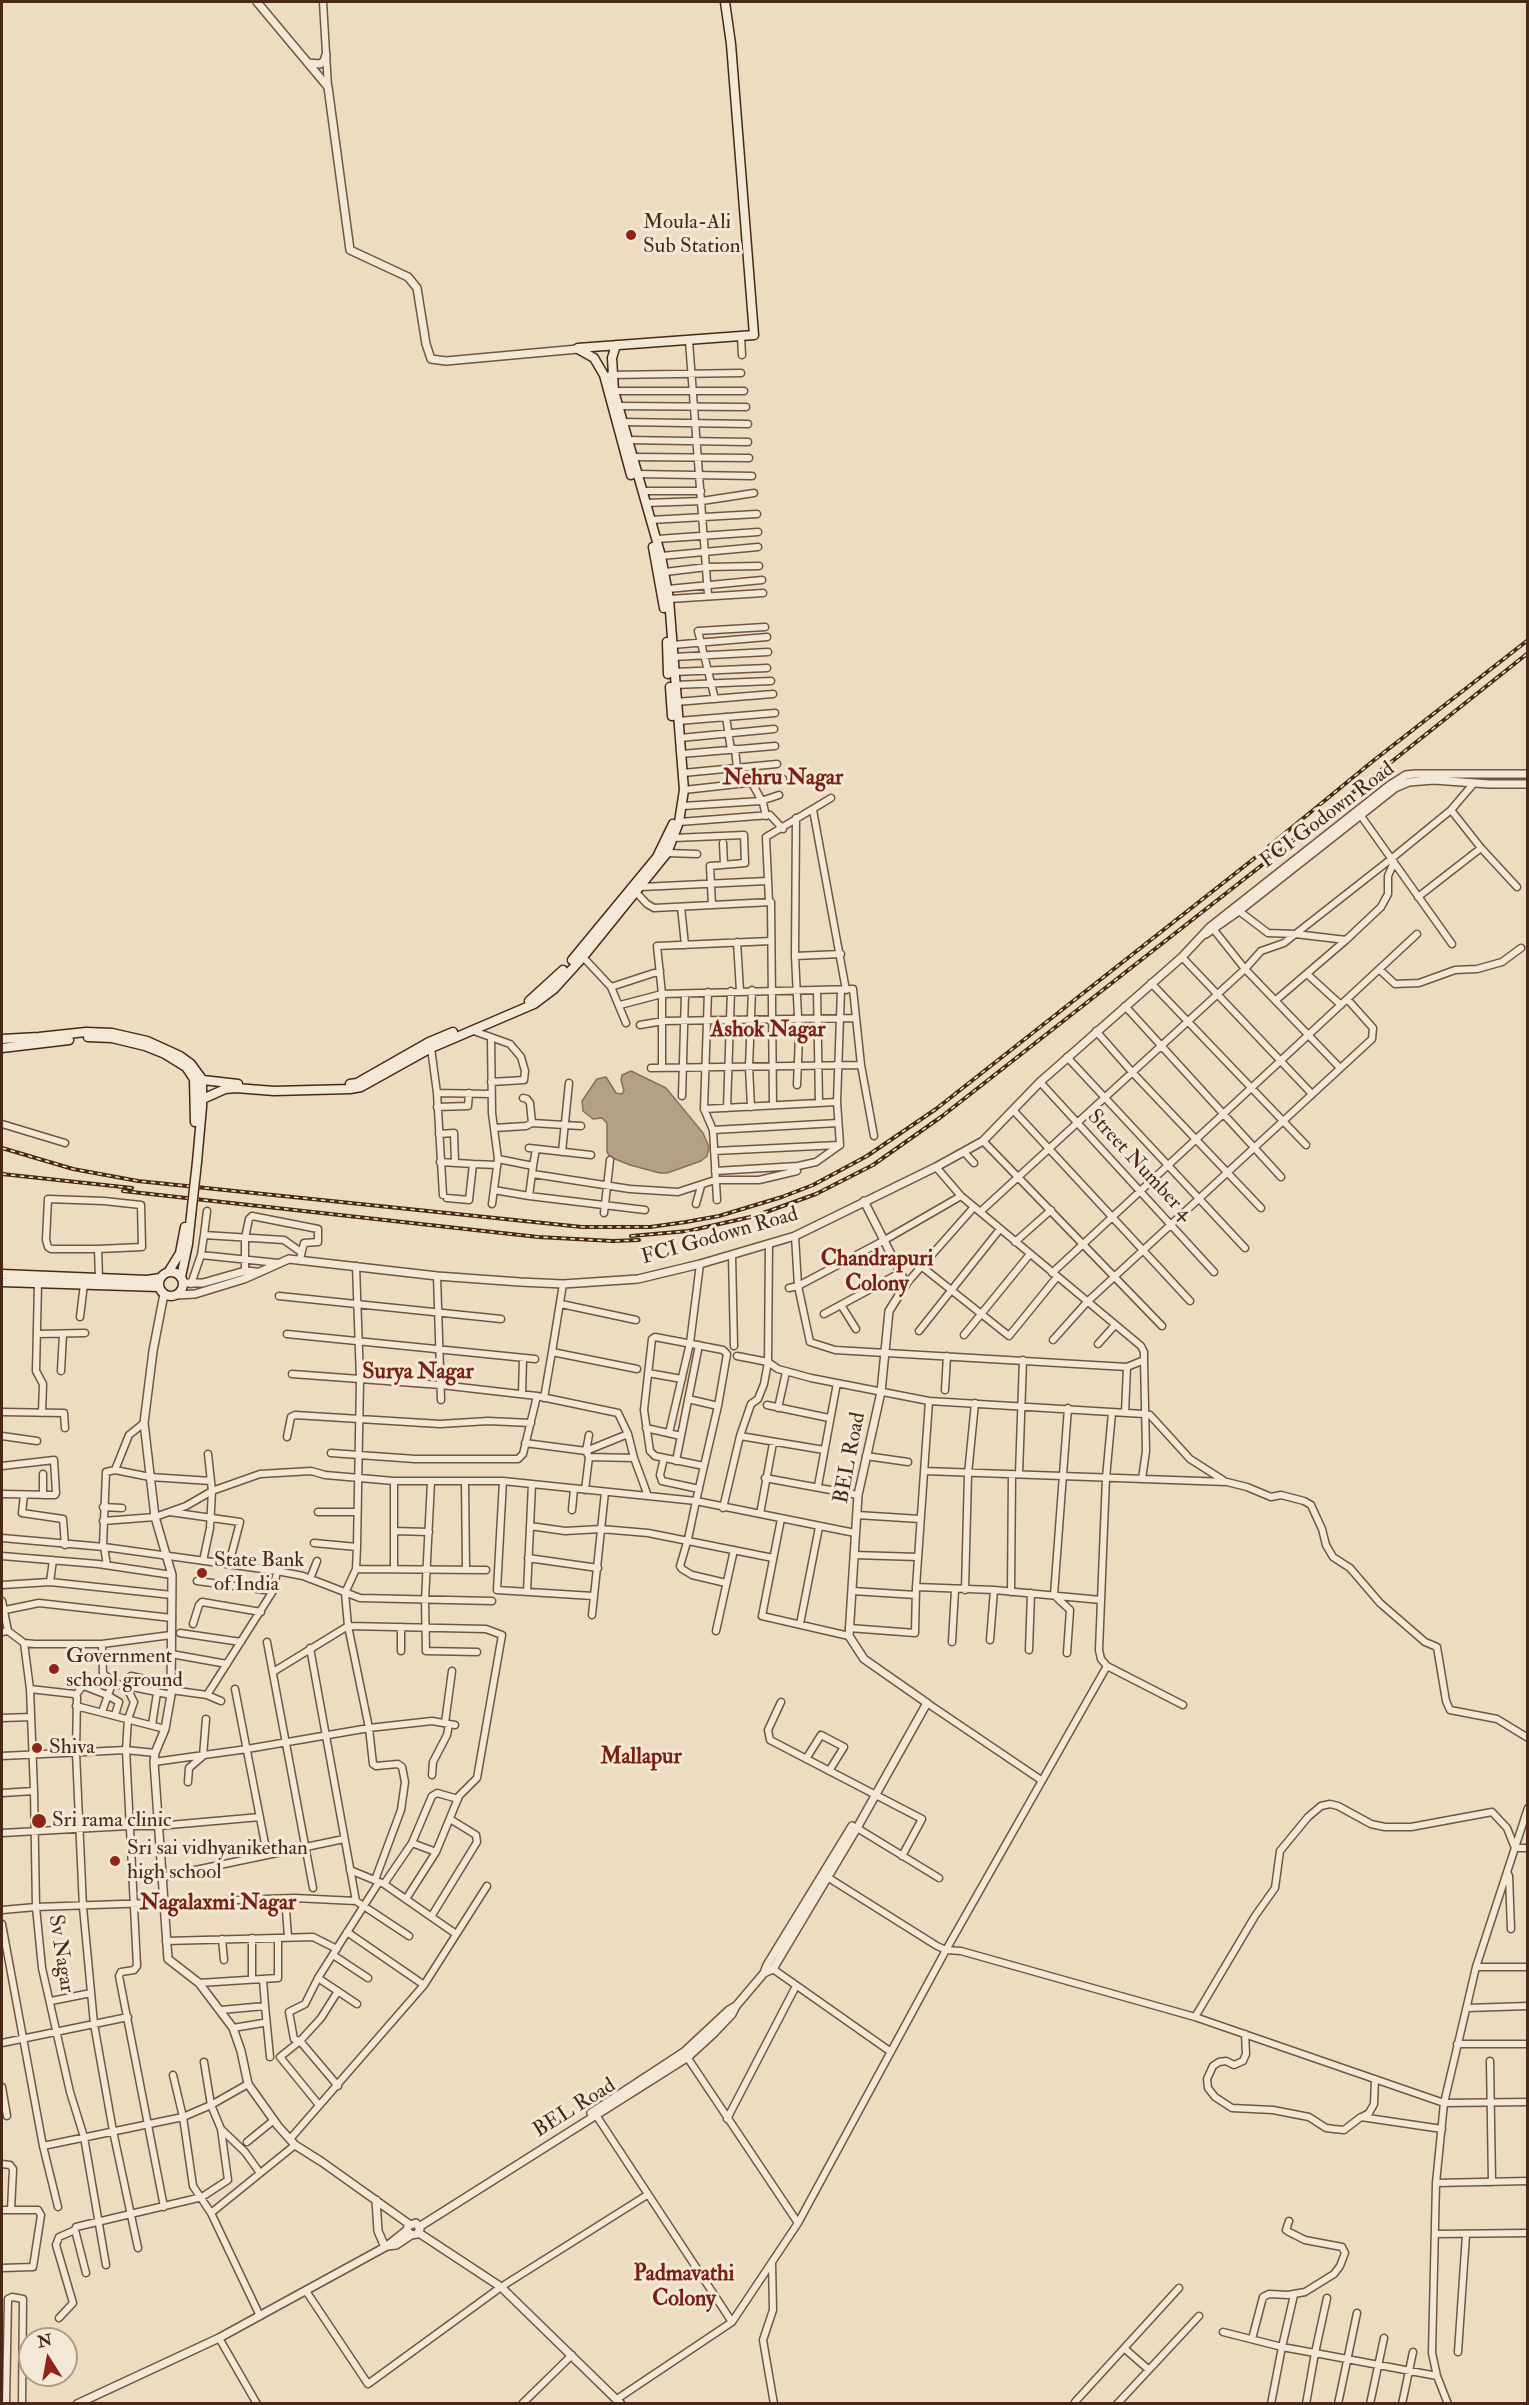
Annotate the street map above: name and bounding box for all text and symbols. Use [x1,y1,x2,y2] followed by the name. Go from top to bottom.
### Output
[643,210,740,260] place label: Moula-Ali Sub Station
[624,228,638,242] marker: Moula-Ali Sub Station
[1256,757,1400,875] street label: FCI Godown Road
[723,766,843,792] district label: Nehru Nagar
[711,1018,825,1044] district label: Ashok Nagar
[1081,1105,1197,1227] street label: Street Number 4
[639,1203,801,1271] street label: FCI Godown Road
[821,1247,933,1298] district label: Chandrapuri Colony
[362,1360,474,1386] district label: Surya Nagar
[830,1410,872,1506] street label: BEL Road
[214,1548,304,1598] place label: State Bank of India
[195,1566,209,1580] marker: State Bank of India
[66,1644,183,1694] place label: Government school ground
[47,1662,61,1676] marker: Government school ground
[49,1735,95,1761] place label: Shiva
[30,1741,44,1755] marker: Shiva
[600,1745,682,1771] district label: Mallapur
[52,1808,171,1834] place label: Sri rama clinic
[30,1812,48,1830] marker: Sri rama clinic
[127,1836,308,1886] place label: Sri sai vidhyanikethan high school
[108,1854,122,1868] marker: Sri sai vidhyanikethan high school
[140,1891,296,1917] district label: Nagalaxmi Nagar
[41,1913,79,1995] street label: Sv Nagar
[529,2074,621,2144] street label: BEL Road
[634,2262,734,2314] district label: Padmavathi Colony
[18,2327,78,2387] north arrow
[36,2330,54,2352] text: N

